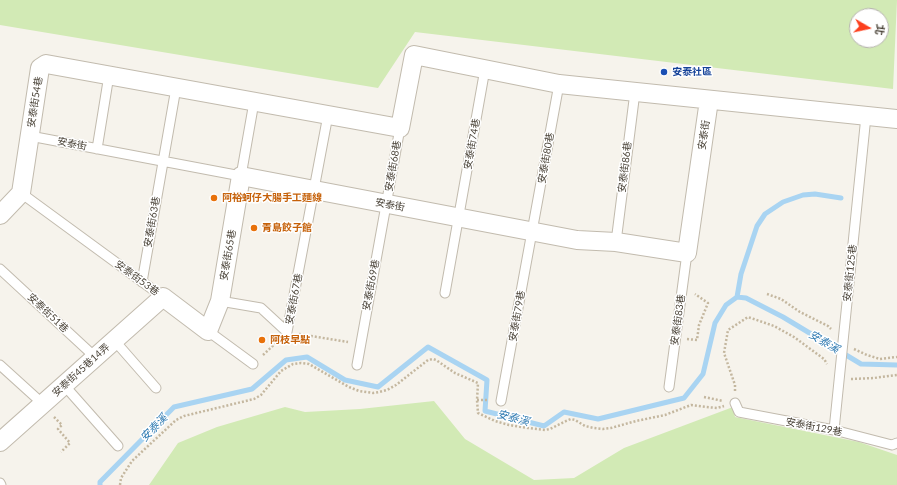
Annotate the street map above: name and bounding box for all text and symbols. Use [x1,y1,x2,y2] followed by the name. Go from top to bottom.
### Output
[849,8,889,48] north arrow
[873,23,888,36] text: 北
[672,66,712,78] place label: 安泰社區
[659,67,669,77] marker: 安泰社區
[25,76,45,128] street label: 安泰街54巷
[462,118,482,170] street label: 安泰街74巷
[696,119,712,151] street label: 安泰街
[536,132,556,184] street label: 安泰街80巷
[56,135,88,153] street label: 安泰街
[383,140,403,192] street label: 安泰街68巷
[616,141,634,193] street label: 安泰街86巷
[222,192,322,204] place label: 阿裕蚵仔大腸手工麵線
[209,193,219,203] marker: 阿裕蚵仔大腸手工麵線
[142,196,162,248] street label: 安泰街63巷
[374,196,406,214] street label: 安泰街
[262,222,312,234] place label: 青島餃子館
[249,223,259,233] marker: 青島餃子館
[218,229,238,281] street label: 安泰街65巷
[841,244,859,302] street label: 安泰街125巷
[113,258,161,298] street label: 安泰街53巷
[360,259,382,311] street label: 安泰街69巷
[283,273,305,325] street label: 安泰街67巷
[507,290,527,342] street label: 安泰街79巷
[25,291,71,335] street label: 安泰街51巷
[668,294,688,346] street label: 安泰街83巷
[806,328,842,356] water label: 安泰溪
[270,334,310,346] place label: 阿枝早點
[257,335,267,345] marker: 阿枝早點
[50,341,112,399] street label: 安泰街45巷14弄
[495,407,531,429] water label: 安泰溪
[138,412,170,444] water label: 安泰溪
[785,416,843,438] street label: 安泰街129巷

